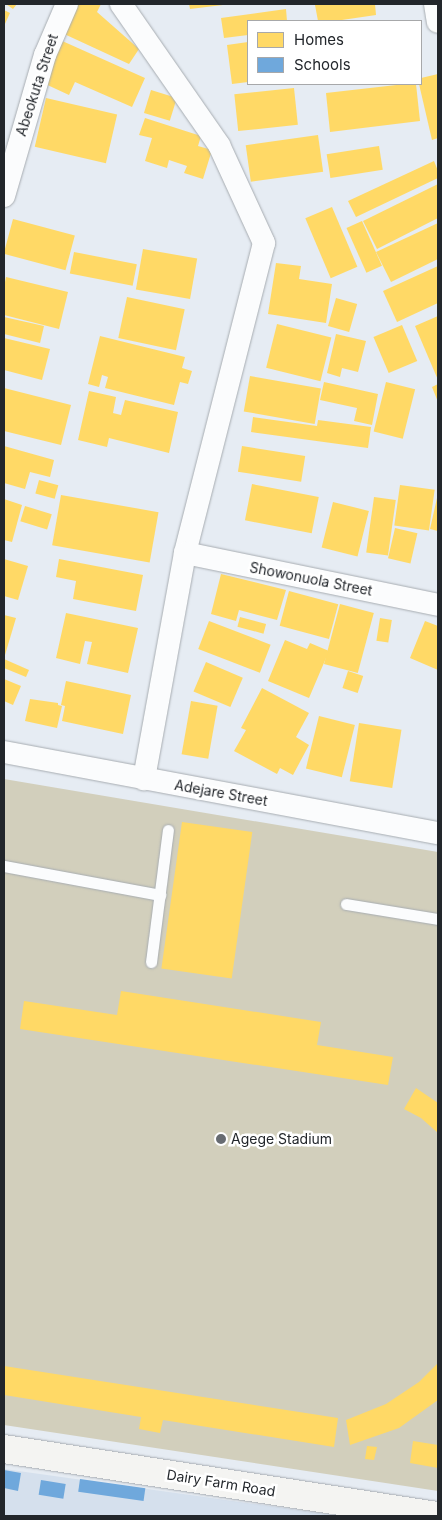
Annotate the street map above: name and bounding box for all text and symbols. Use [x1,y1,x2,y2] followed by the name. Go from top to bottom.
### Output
[247,20,422,85] legend
[294,30,344,49] text: Homes
[13,32,61,138] street label: Abeokuta Street
[294,55,351,74] text: Schools
[248,559,374,599] street label: Showonuola Street
[173,777,269,809] street label: Adejare Street
[231,1131,332,1147] place label: Agege Stadium
[215,1133,227,1145] marker: Agege Stadium
[165,1466,277,1500] street label: Dairy Farm Road

